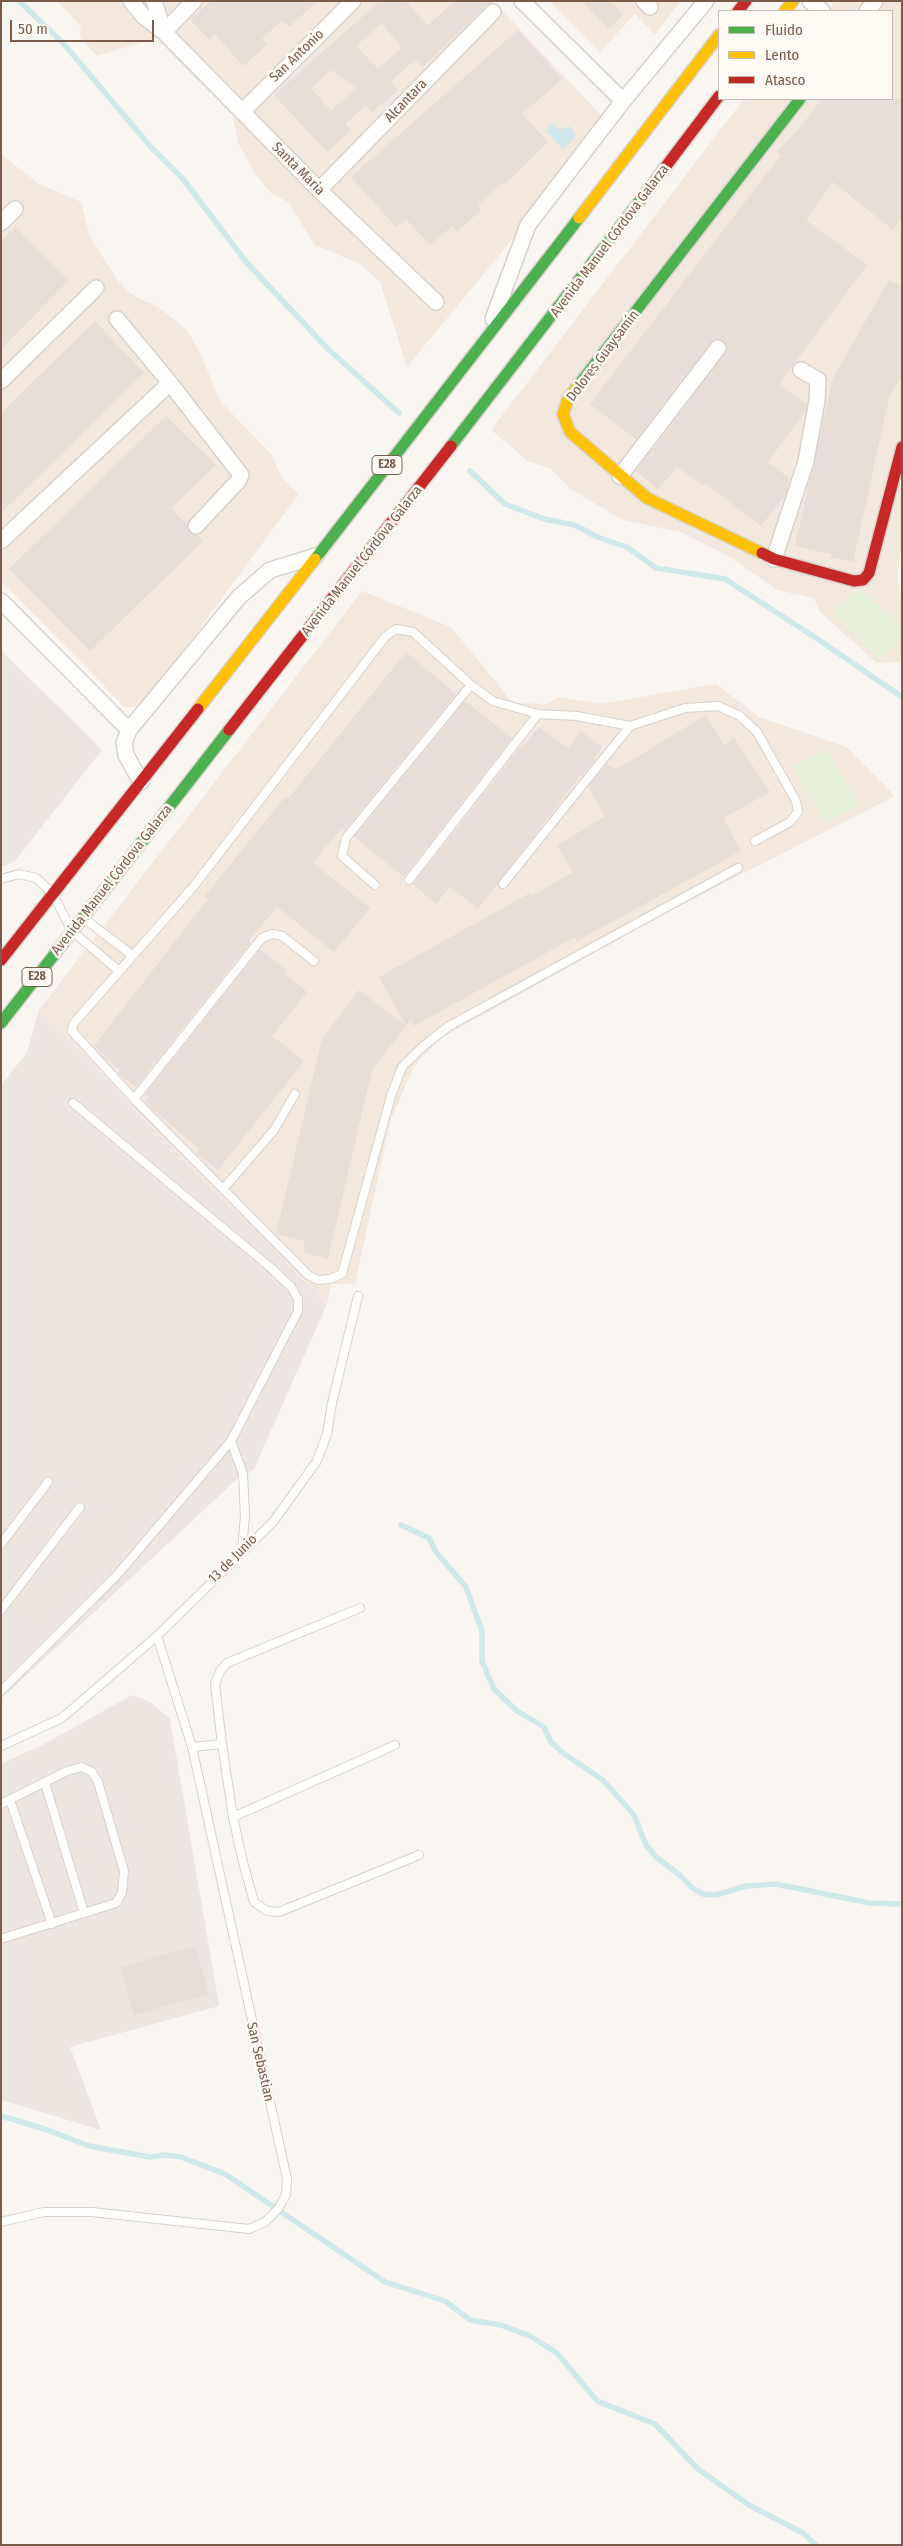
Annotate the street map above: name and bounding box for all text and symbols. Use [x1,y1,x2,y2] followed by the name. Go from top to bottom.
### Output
[12,10,156,42] scale bar
[718,10,893,100] legend
[18,20,48,38] text: 50 m
[765,21,803,39] text: Fluido
[266,26,328,86] street label: San Antonio
[765,46,799,64] text: Lento
[765,71,805,89] text: Atasco
[381,76,431,126] street label: Alcantara
[268,139,328,199] street label: Santa Maria
[547,162,673,320] street label: Avenida Manuel Córdova Galarza
[563,307,643,405] street label: Dolores Guaysamín
[372,456,402,474] road number: E28
[298,482,426,640] street label: Avenida Manuel Córdova Galarza
[48,801,176,959] street label: Avenida Manuel Córdova Galarza
[22,968,52,986] road number: E28
[205,1531,261,1587] street label: 13 de Junio
[243,2021,277,2103] street label: San Sebastian

